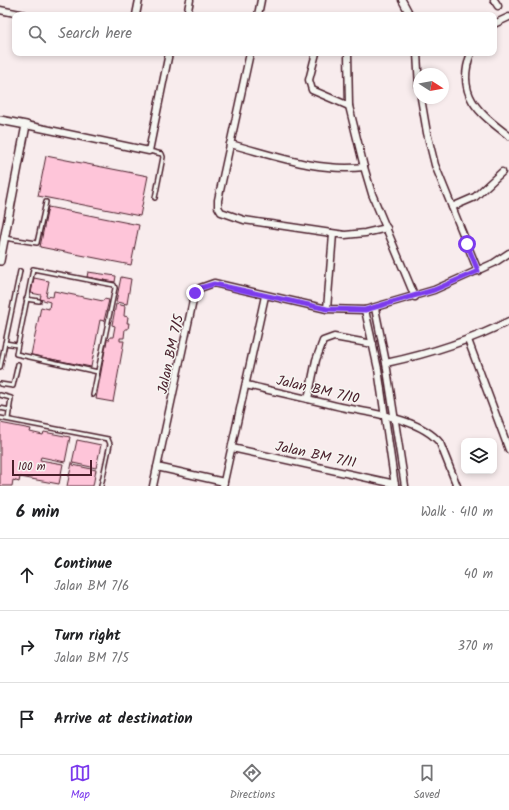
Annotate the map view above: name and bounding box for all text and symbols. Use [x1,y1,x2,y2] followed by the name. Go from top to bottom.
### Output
[12,12,497,56] search box
[58,22,132,46] text: Search here
[26,23,48,45] icon: search
[413,68,449,104] north arrow
[458,235,476,253] route start
[186,284,204,302] route end
[152,311,190,396] street label: Jalan BM 7/5
[274,370,361,410] street label: Jalan BM 7/10
[273,436,358,474] street label: Jalan BM 7/11
[461,438,497,474] map controls
[461,438,497,474] button: layers
[12,458,92,477] scale bar
[18,458,46,476] text: 100 m
[16,499,60,526] text: 6 min
[421,502,493,523] text: Walk · 410 m
[54,552,112,576] text: Continue
[16,564,38,586] icon: ahead
[464,564,493,585] text: 40 m
[54,576,129,597] text: Jalan BM 7/6
[54,624,121,648] text: Turn right
[16,636,38,658] icon: right
[458,636,493,657] text: 370 m
[54,648,129,669] text: Jalan BM 7/5
[54,707,193,731] text: Arrive at destination
[16,708,38,730] icon: arrive
[69,762,91,804] tab: Map
[230,762,275,804] tab: Directions
[414,762,440,804] tab: Saved

